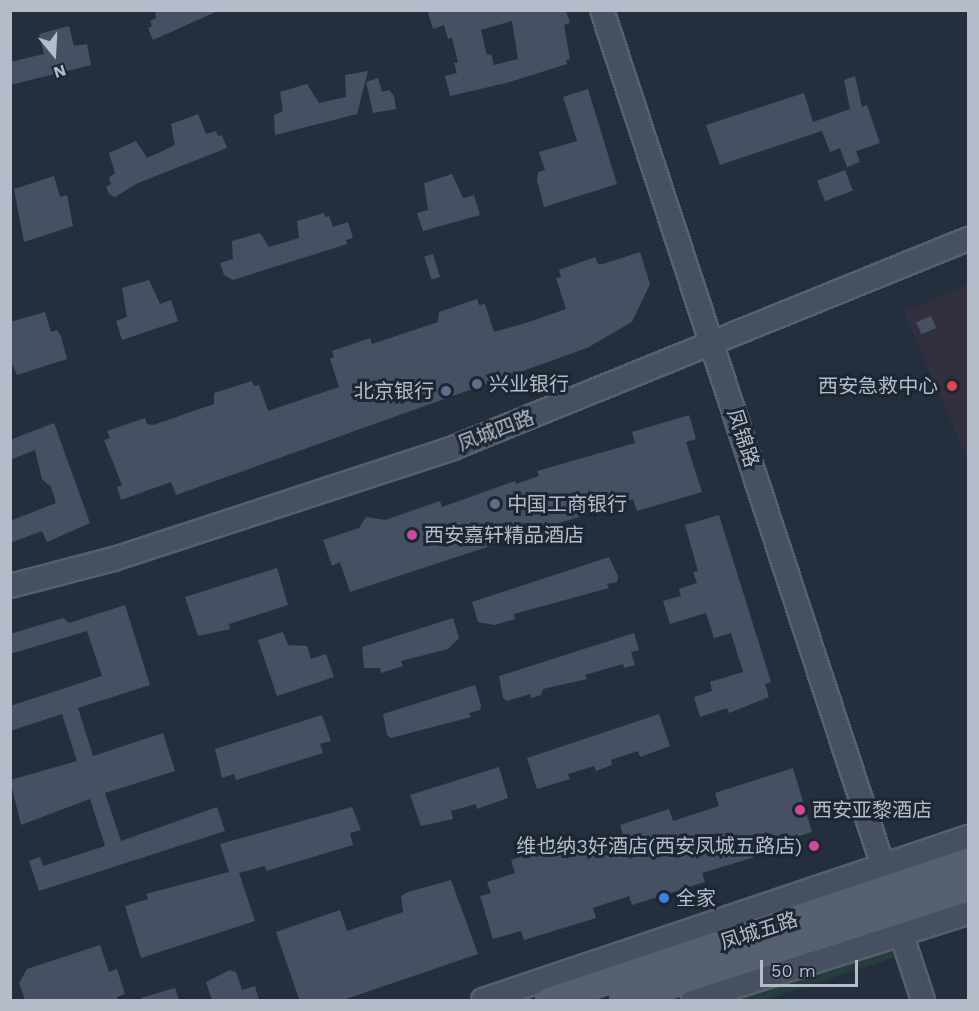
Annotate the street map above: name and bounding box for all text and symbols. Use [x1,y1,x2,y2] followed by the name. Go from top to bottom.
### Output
[24,24,84,84] north arrow
[51,61,68,82] text: N
[489,372,569,396] place label: 兴业银行
[818,374,938,398] place label: 西安急救中心
[470,377,484,391] marker: 兴业银行
[943,377,961,395] marker: 西安急救中心
[354,379,434,403] place label: 北京银行
[439,384,453,398] marker: 北京银行
[454,405,538,457] street label: 凤城四路
[722,406,764,470] street label: 凤锦路
[507,492,627,516] place label: 中国工商银行
[488,497,502,511] marker: 中国工商银行
[424,523,584,547] place label: 西安嘉轩精品酒店
[405,528,419,542] marker: 西安嘉轩精品酒店
[812,798,932,822] place label: 西安亚黎酒店
[793,803,807,817] marker: 西安亚黎酒店
[516,834,802,858] place label: 维也纳3好酒店(西安凤城五路店)
[807,839,821,853] marker: 维也纳3好酒店(西安凤城五路店)
[676,886,716,910] place label: 全家
[657,891,671,905] marker: 全家
[717,907,801,955] street label: 凤城五路
[763,948,860,986] scale bar
[771,960,816,981] text: 50 m

